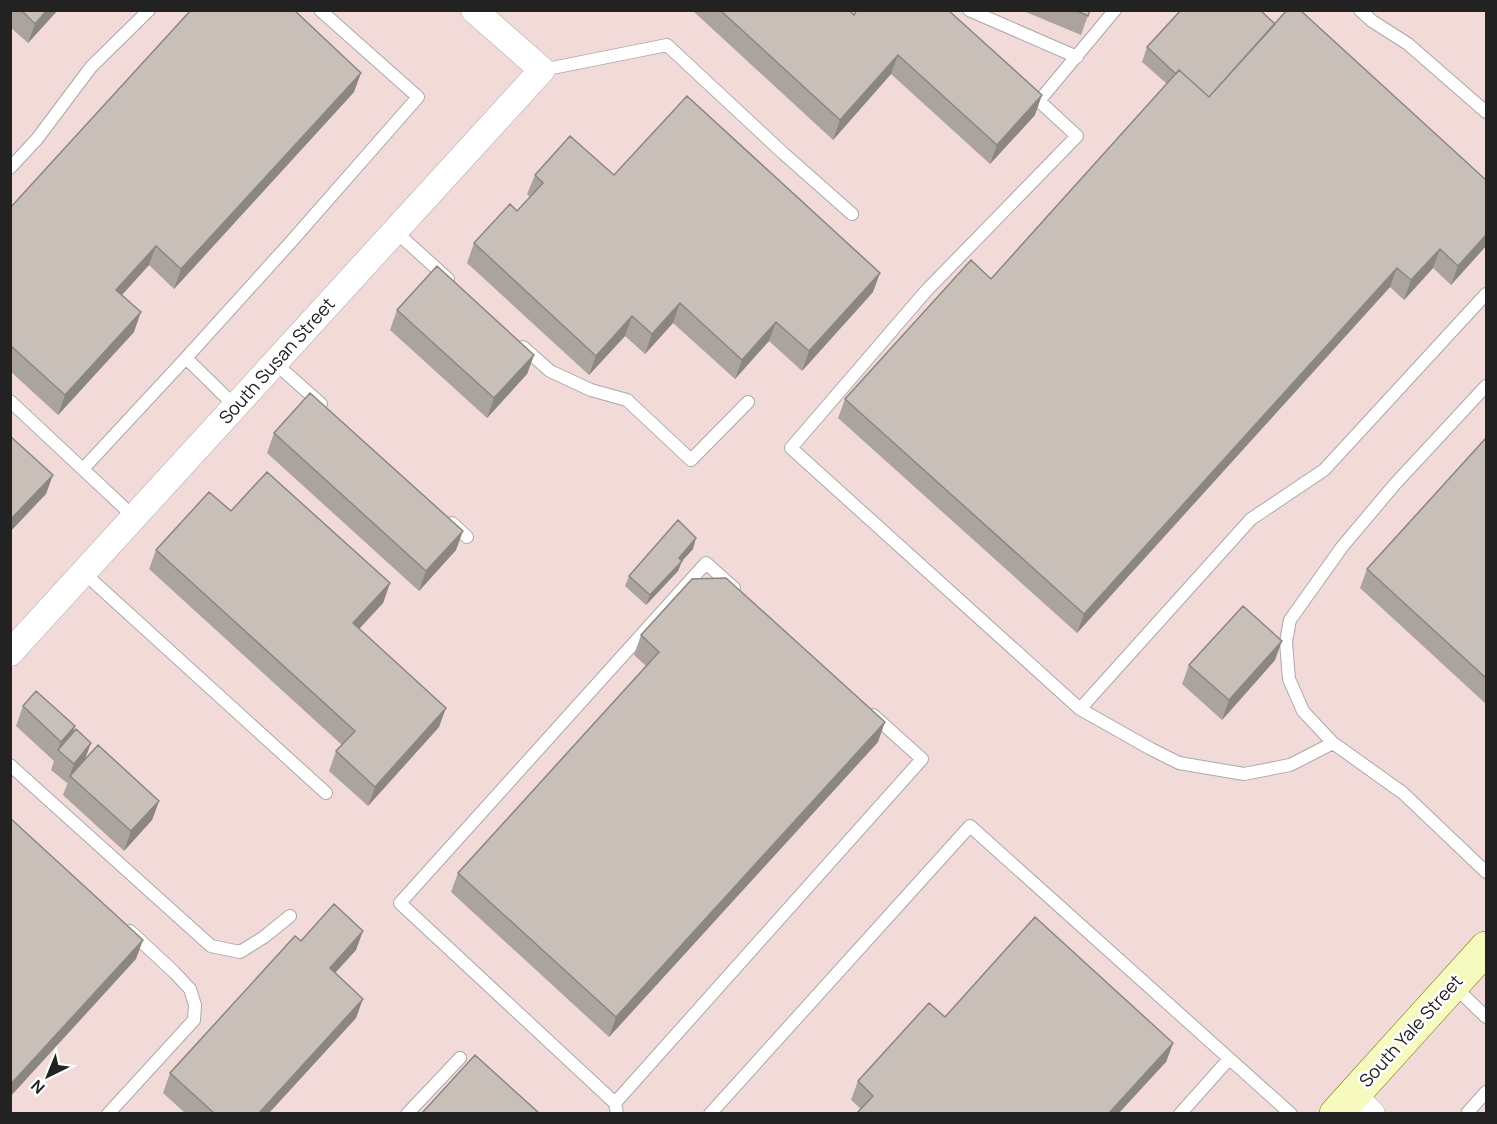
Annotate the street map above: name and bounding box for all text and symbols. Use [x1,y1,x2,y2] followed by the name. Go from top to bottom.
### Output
[213,292,339,429] street label: South Susan Street
[1353,969,1467,1092] street label: South Yale Street
[18,1046,78,1106] north arrow
[26,1075,49,1099] text: N

